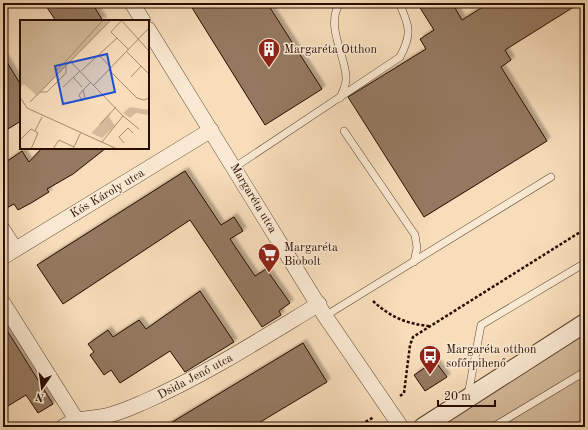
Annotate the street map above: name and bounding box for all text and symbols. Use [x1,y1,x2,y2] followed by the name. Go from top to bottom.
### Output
[20,20,149,149] inset map
[256,36,282,69] building icon: Margaréta Otthon
[284,44,378,56] place label: Margaréta Otthon
[228,162,279,236] street label: Margaréta utca
[68,167,147,221] street label: Kós Károly utca
[256,241,282,274] supermarket icon: Margaréta Biobolt
[284,242,338,268] place label: Margaréta Biobolt
[417,343,443,376] bus stop icon: Margaréta otthon sofőrpihenő
[446,344,537,370] place label: Margaréta otthon sofőrpihenő
[156,352,235,402] street label: Dsida Jenő utca
[22,368,62,408] north arrow
[438,382,495,408] scale bar
[34,390,45,403] text: N
[444,391,471,403] text: 20 m

